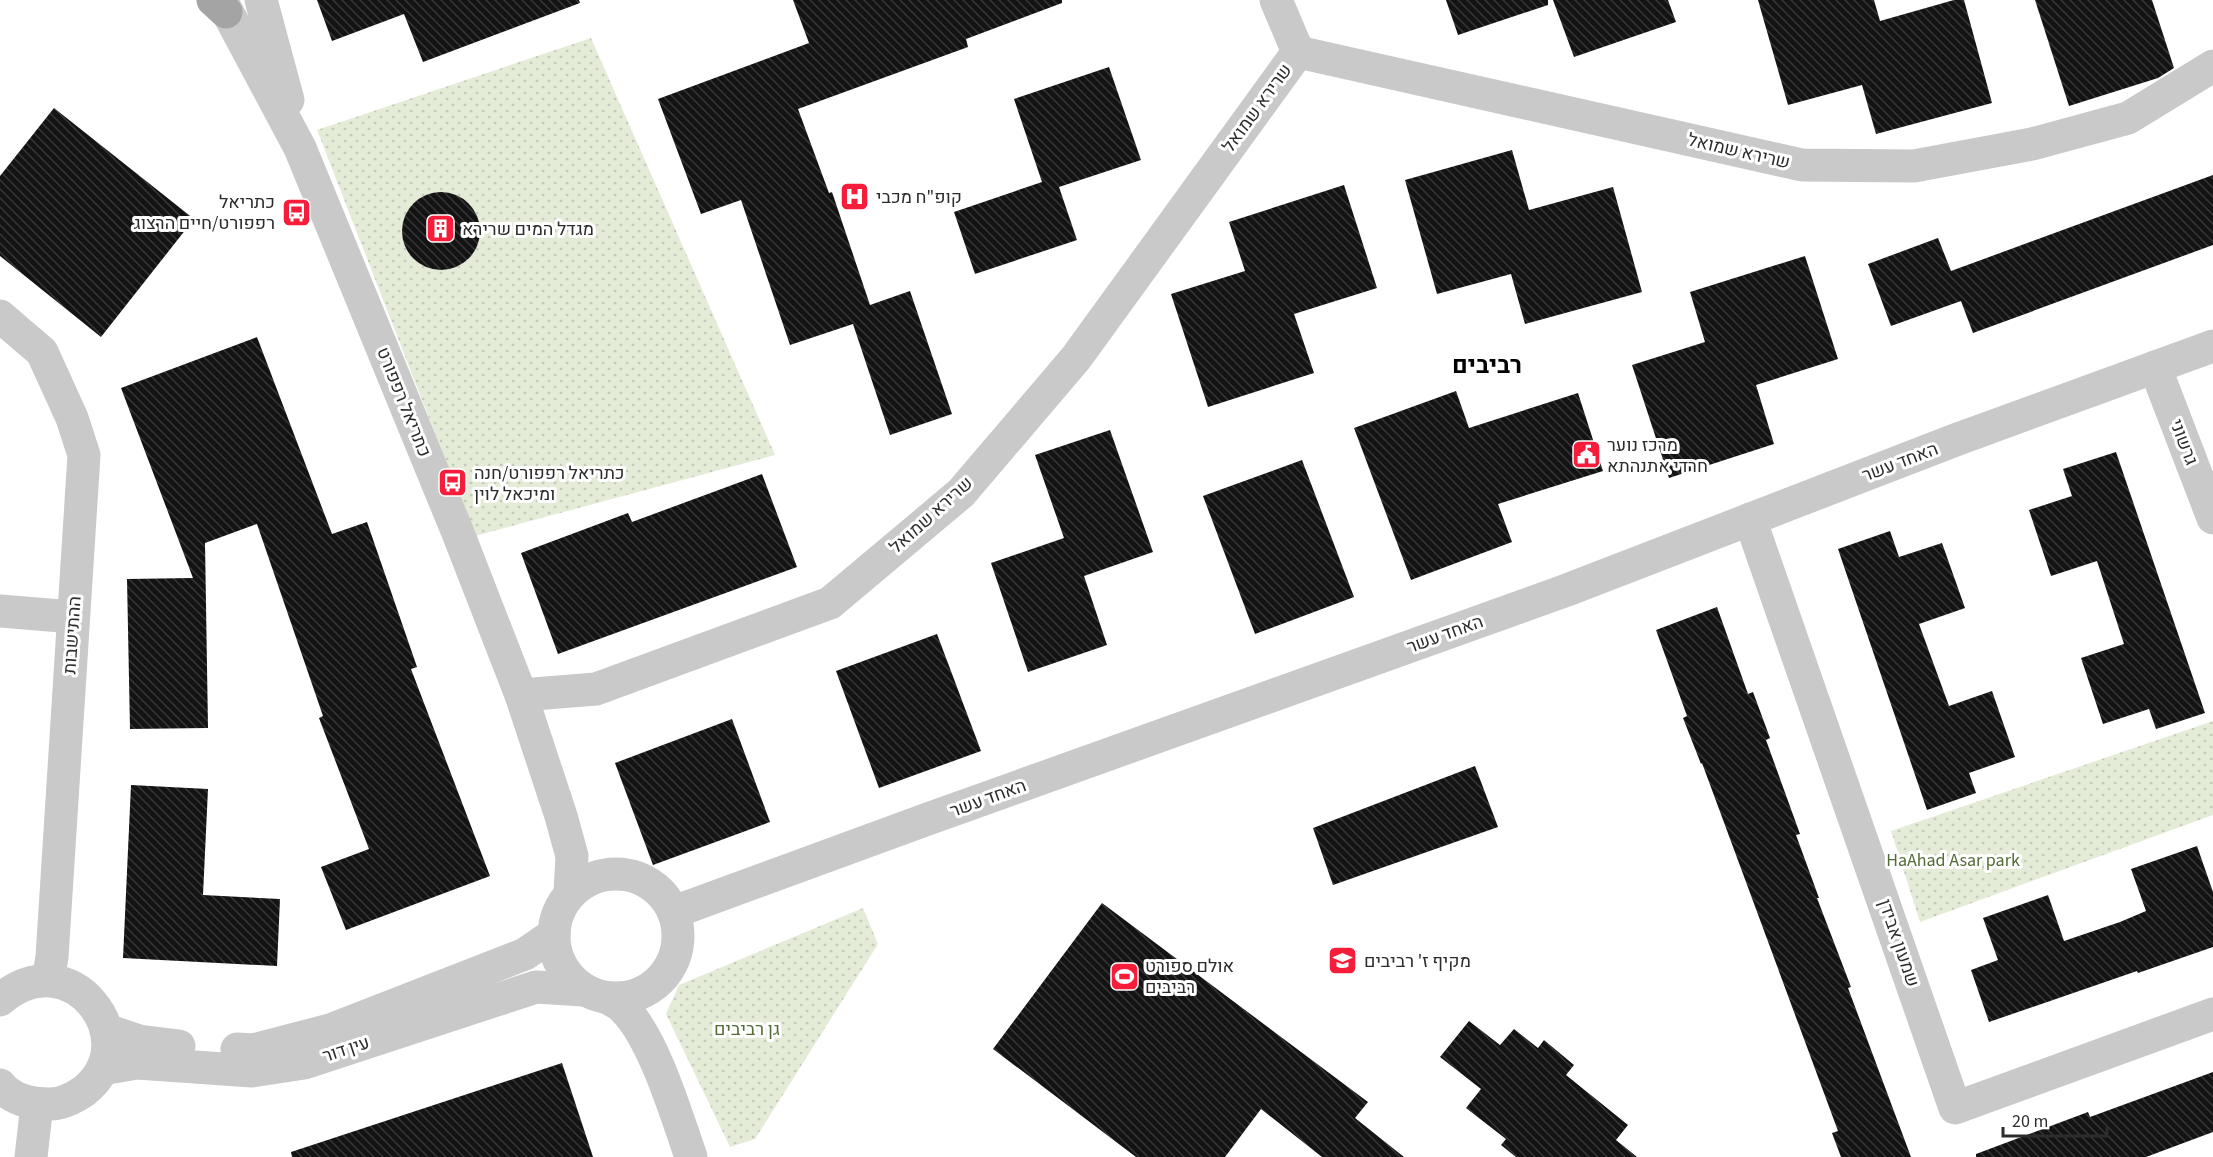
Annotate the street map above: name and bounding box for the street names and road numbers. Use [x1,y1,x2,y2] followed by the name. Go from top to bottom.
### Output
[1217,59,1298,158] street label: שרירא שמואל
[1685,128,1793,175] street label: שרירא שמואל
[370,344,437,461] street label: כתריאל רפפורט
[2163,416,2204,469] street label: גרשוני
[1859,437,1942,488] street label: האחד עשר
[884,471,978,560] street label: שרירא שמואל
[57,595,88,675] street label: ההתישבות
[1404,609,1487,660] street label: האחד עשר
[947,773,1030,824] street label: האחד עשר
[1872,896,1925,990] street label: שמעון אבידן
[319,1030,373,1069] street label: עין דור

